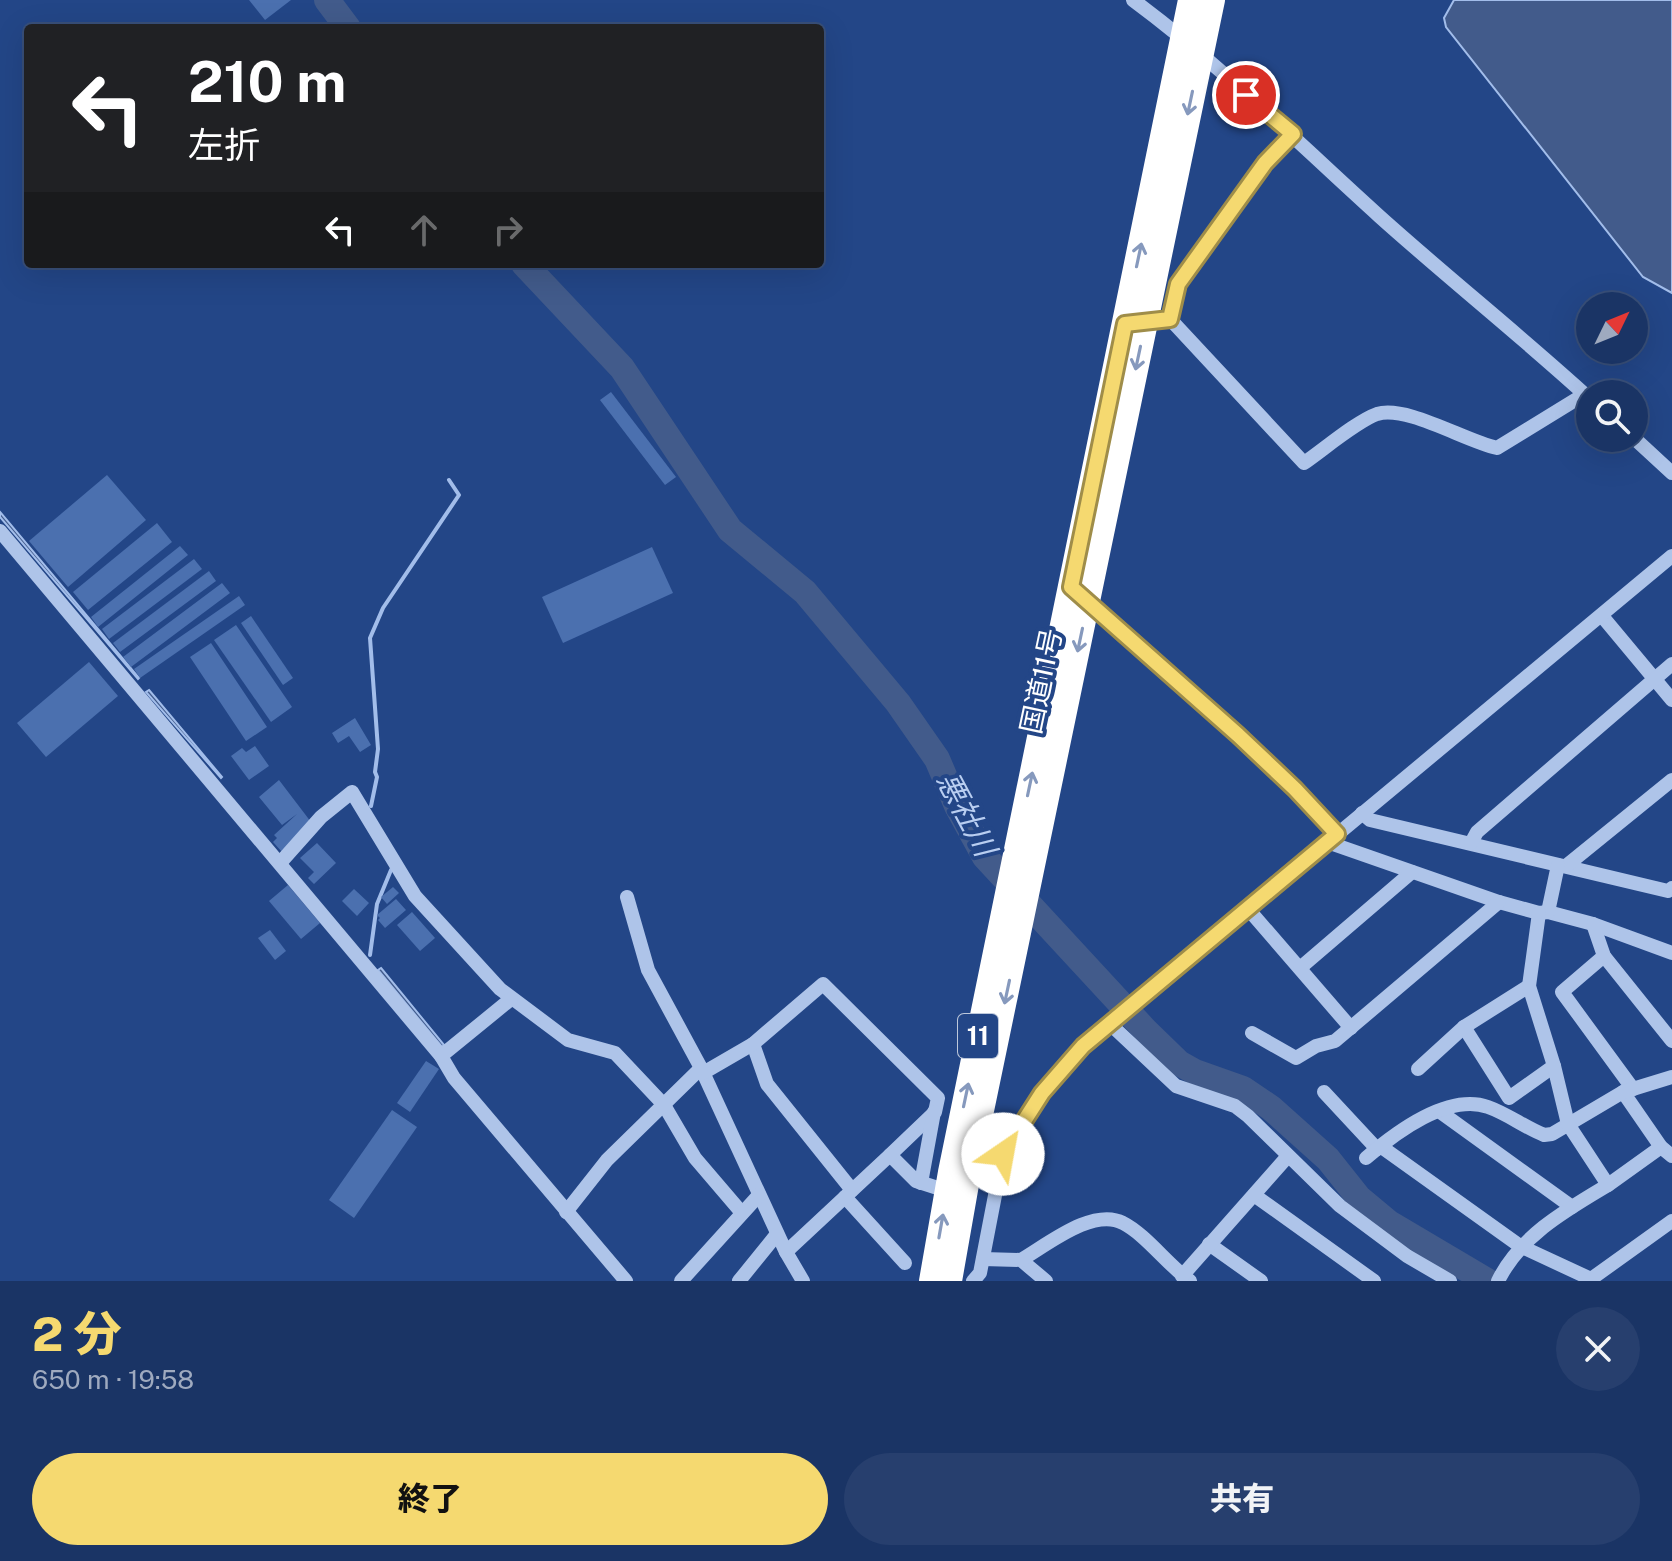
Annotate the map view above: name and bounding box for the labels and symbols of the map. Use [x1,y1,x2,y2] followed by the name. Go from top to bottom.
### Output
[1212,61,1280,129] pin
[1182,90,1197,116] one-way arrow
[1132,243,1147,269] one-way arrow
[1576,292,1648,364] north arrow
[1130,345,1145,370] one-way arrow
[1013,625,1068,737] street label: 国道11号
[1072,627,1087,652] one-way arrow
[930,765,1005,864] water label: 悪社川
[1023,772,1038,798] one-way arrow
[999,978,1014,1004] one-way arrow
[958,1014,998,1058] road number: 11
[959,1083,974,1108] one-way arrow
[961,1112,1045,1196] position arrow
[934,1214,949,1239] one-way arrow

